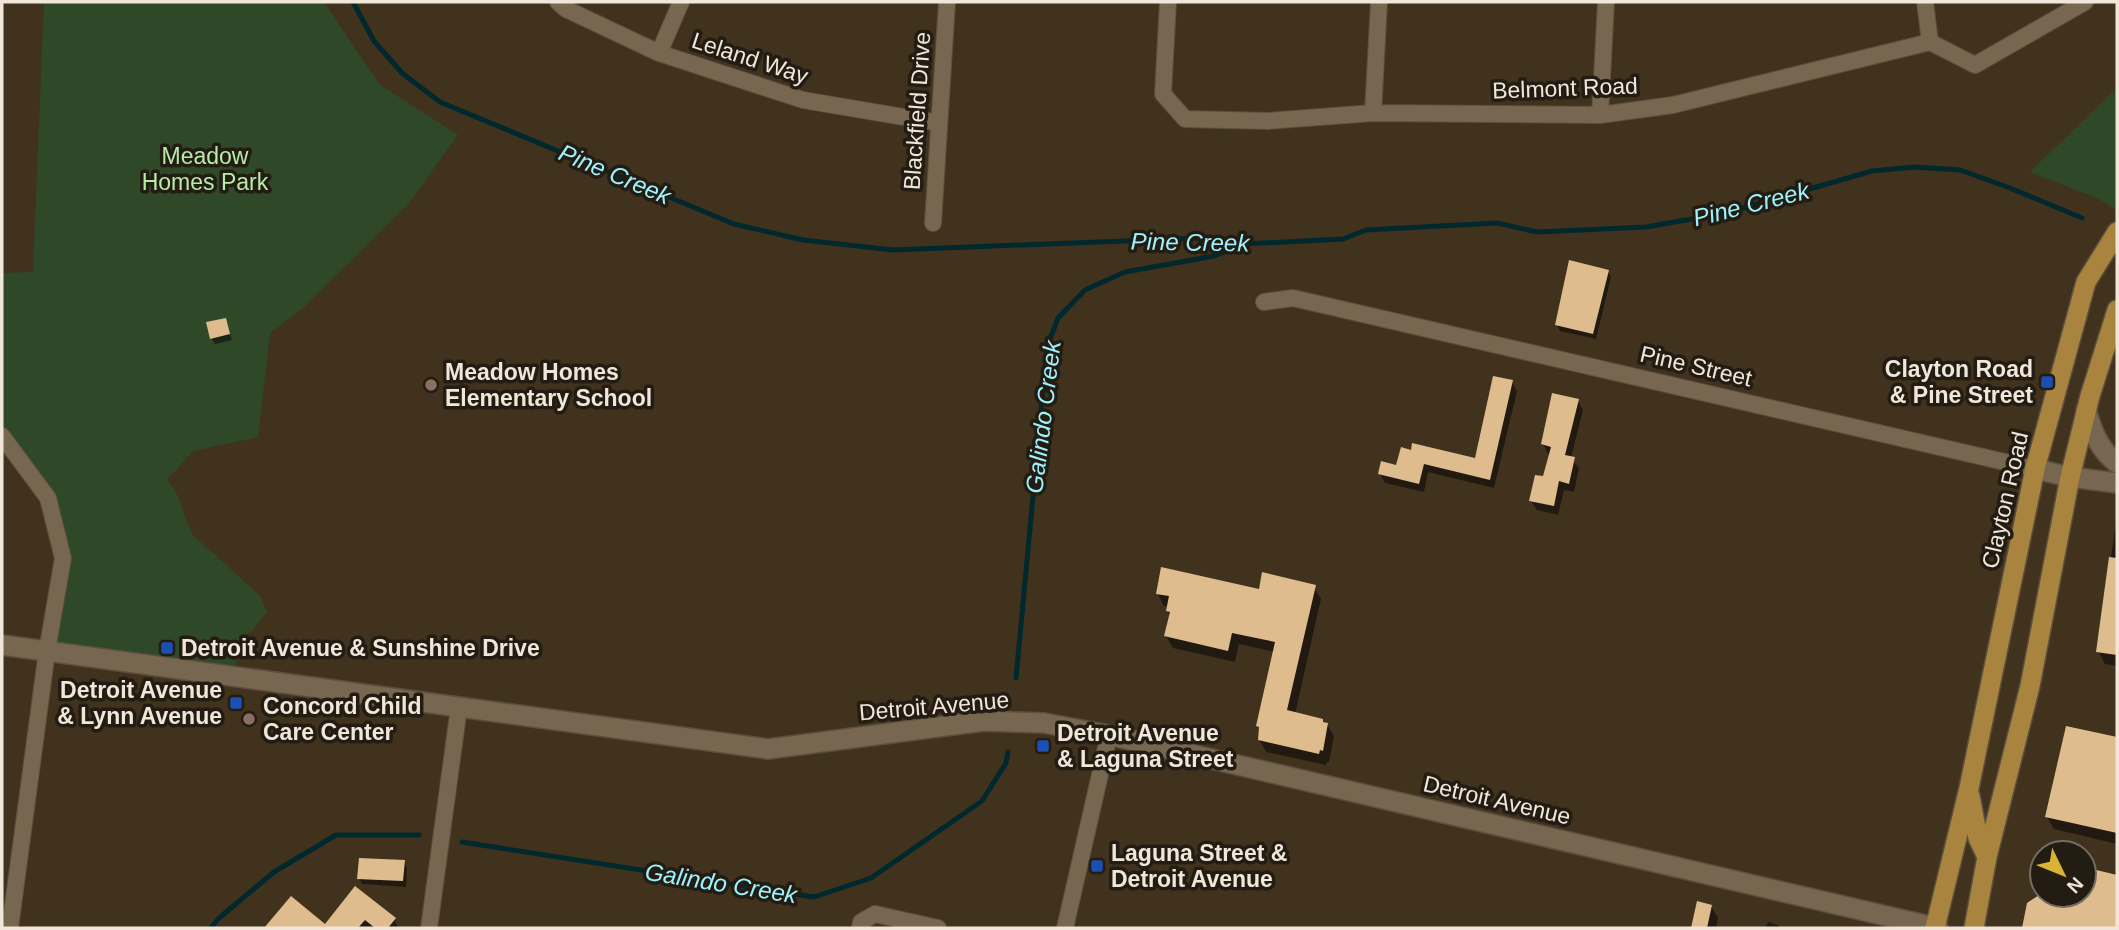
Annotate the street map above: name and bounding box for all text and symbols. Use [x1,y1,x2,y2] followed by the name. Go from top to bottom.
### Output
[689,27,812,89] street label: Leland Way
[899,31,935,191] street label: Blackfield Drive
[1492,72,1638,104] street label: Belmont Road
[555,138,677,210] water label: Pine Creek
[142,143,269,195] park label: Meadow Homes Park
[1690,176,1814,231] water label: Pine Creek
[1130,227,1252,257] water label: Pine Creek
[1020,337,1066,495] water label: Galindo Creek
[1638,341,1755,392] street label: Pine Street
[1885,356,2033,408] place label: Clayton Road & Pine Street
[445,359,652,411] place label: Meadow Homes Elementary School
[2039,374,2055,390] marker: Clayton Road & Pine Street
[423,377,439,393] marker: Meadow Homes Elementary School
[1977,429,2033,571] street label: Clayton Road
[181,635,540,661] place label: Detroit Avenue & Sunshine Drive
[159,640,175,656] marker: Detroit Avenue & Sunshine Drive
[57,677,222,729] place label: Detroit Avenue & Lynn Avenue
[858,686,1010,726] street label: Detroit Avenue
[263,693,421,745] place label: Concord Child Care Center
[228,695,244,711] marker: Detroit Avenue & Lynn Avenue
[241,711,257,727] marker: Concord Child Care Center
[1057,720,1234,772] place label: Detroit Avenue & Laguna Street
[1035,738,1051,754] marker: Detroit Avenue & Laguna Street
[1421,770,1573,830] street label: Detroit Avenue
[2028,839,2098,909] north arrow
[1111,840,1287,892] place label: Laguna Street & Detroit Avenue
[643,858,801,909] water label: Galindo Creek
[1089,858,1105,874] marker: Laguna Street & Detroit Avenue
[2063,873,2087,897] text: N

